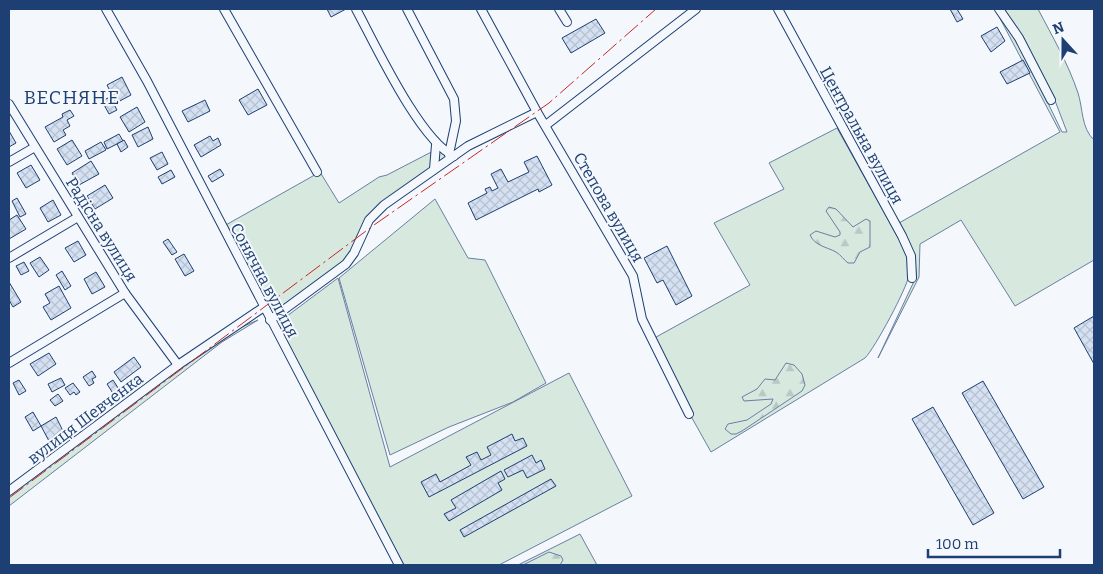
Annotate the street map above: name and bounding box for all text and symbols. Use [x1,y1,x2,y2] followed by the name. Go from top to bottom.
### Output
[1038,15,1088,65] north arrow
[1050,18,1067,38] text: N
[816,63,907,207] street label: Центральна вулиця
[24,86,120,109] district label: ВЕСНЯНЕ
[570,149,648,266] street label: Степова вулиця
[62,174,141,285] street label: Радісна вулиця
[226,220,303,341] street label: Сонячна вулиця
[24,369,147,468] street label: вулиця Шевченка
[928,526,1060,558] scale bar
[936,535,979,553] text: 100 m

